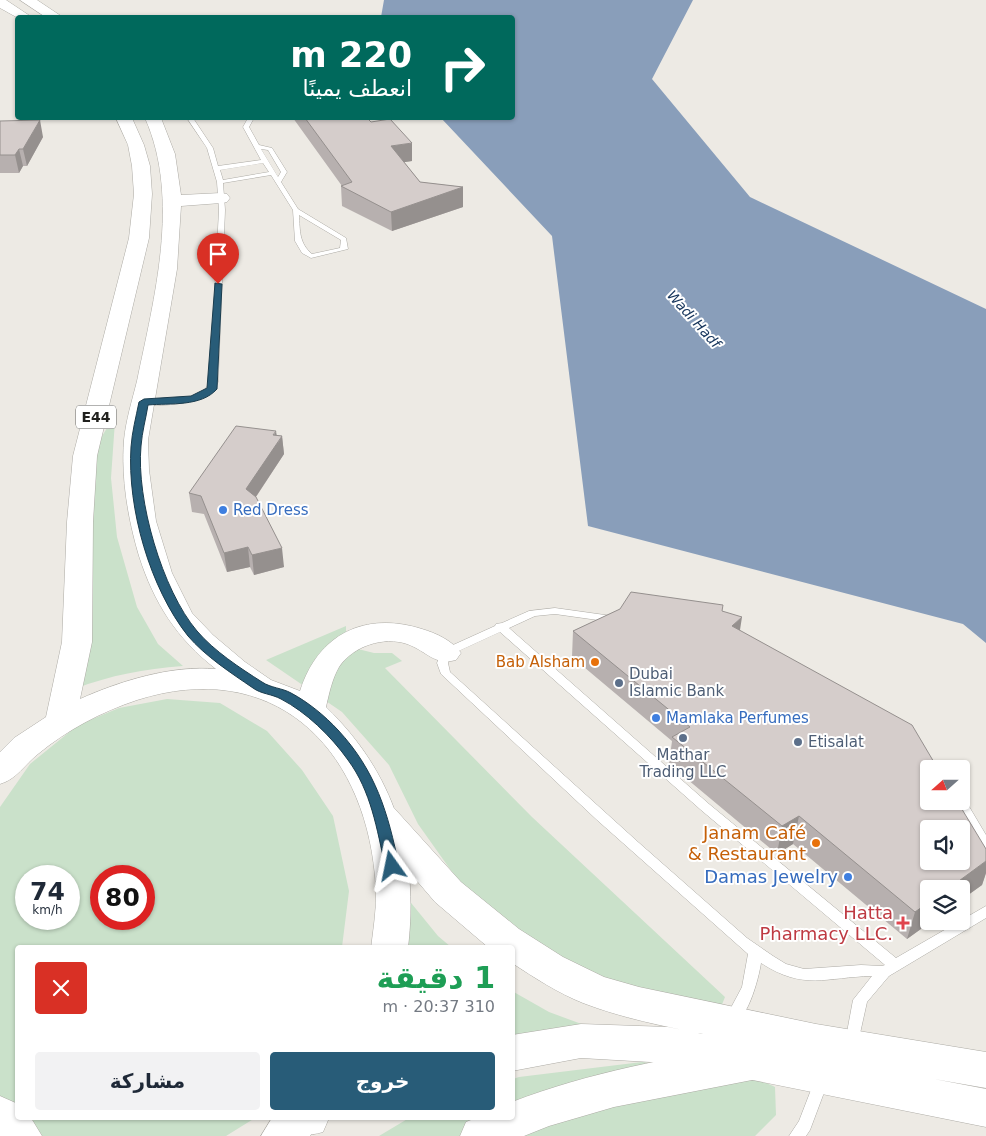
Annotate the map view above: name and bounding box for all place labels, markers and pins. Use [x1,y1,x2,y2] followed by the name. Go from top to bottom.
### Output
[197,233,239,284] pin
[233,501,309,519] place label: Red Dress
[217,504,229,516] marker: Red Dress
[496,653,585,671] place label: Bab Alsham
[589,656,601,668] marker: Bab Alsham
[629,665,724,700] place label: Dubai Islamic Bank
[613,677,625,689] marker: Dubai Islamic Bank
[666,709,809,727] place label: Mamlaka Perfumes
[650,712,662,724] marker: Mamlaka Perfumes
[677,732,689,744] marker: Mathar Trading LLC
[808,733,864,751] place label: Etisalat
[792,736,804,748] marker: Etisalat
[639,746,727,781] place label: Mathar Trading LLC
[688,822,806,864] place label: Janam Café & Restaurant
[810,837,822,849] marker: Janam Café & Restaurant
[704,866,838,887] place label: Damas Jewelry
[842,871,854,883] marker: Damas Jewelry
[759,902,893,944] place label: Hatta Pharmacy LLC.
[897,917,909,929] marker: Hatta Pharmacy LLC.

